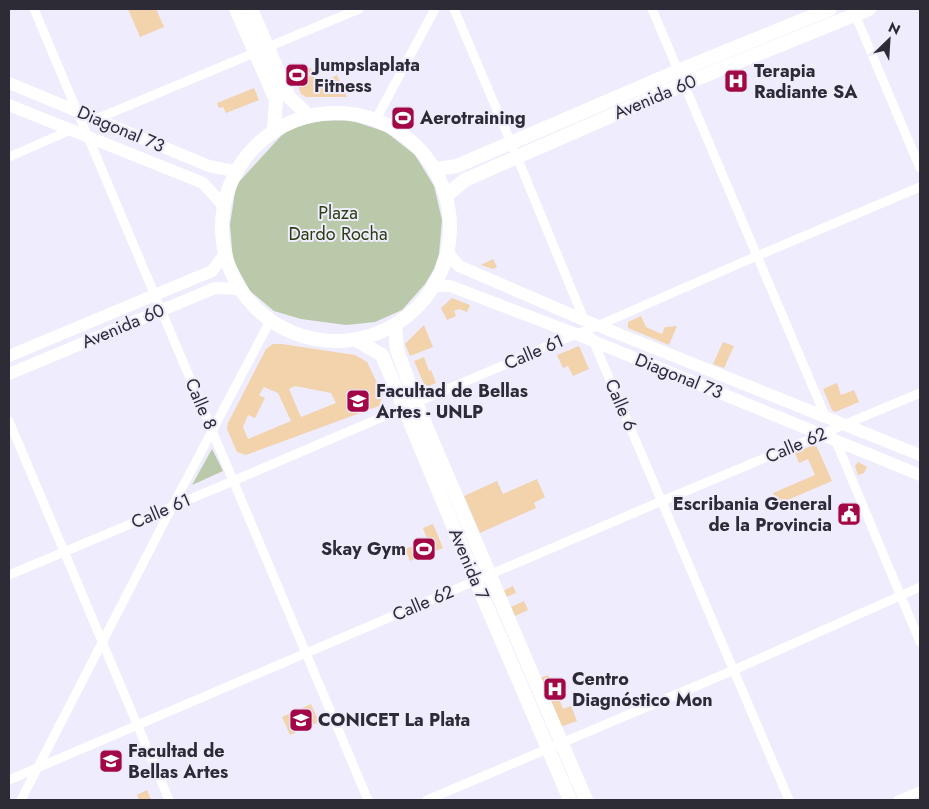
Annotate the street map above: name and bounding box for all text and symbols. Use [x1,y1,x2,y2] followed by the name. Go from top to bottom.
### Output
[864,15,914,65] north arrow
[885,17,904,40] text: N
[311,52,420,99] place label: Jumpslaplata Fitness
[754,58,858,105] place label: Terapia Radiante SA
[284,62,310,88] sports icon: Jumpslaplata Fitness
[610,68,701,126] street label: Avenida 60
[723,68,749,94] hospital icon: Terapia Radiante SA
[73,99,169,159] street label: Diagonal 73
[390,105,416,131] sports icon: Aerotraining
[419,105,526,131] place label: Aerotraining
[288,200,388,247] park label: Plaza Dardo Rocha
[78,297,169,355] street label: Avenida 60
[500,328,568,376] street label: Calle 61
[631,347,727,405] street label: Diagonal 73
[179,374,223,434] street label: Calle 8
[598,375,644,435] street label: Calle 6
[375,378,528,425] place label: Facultad de Bellas Artes - UNLP
[345,388,371,414] school or university icon: Facultad de Bellas Artes - UNLP
[761,420,831,470] street label: Calle 62
[127,487,195,535] street label: Calle 61
[673,491,832,538] place label: Escribania General de la Provincia
[836,501,862,527] public building icon: Escribania General de la Provincia
[442,524,496,604] street label: Avenida 7
[321,536,406,562] place label: Skay Gym
[411,536,437,562] sports icon: Skay Gym
[388,578,458,628] street label: Calle 62
[572,666,713,713] place label: Centro Diagnóstico Mon
[542,676,568,702] hospital icon: Centro Diagnóstico Mon
[288,707,314,733] school or university icon: CONICET La Plata
[318,707,470,733] place label: CONICET La Plata
[128,738,228,785] place label: Facultad de Bellas Artes
[98,748,124,774] school or university icon: Facultad de Bellas Artes

